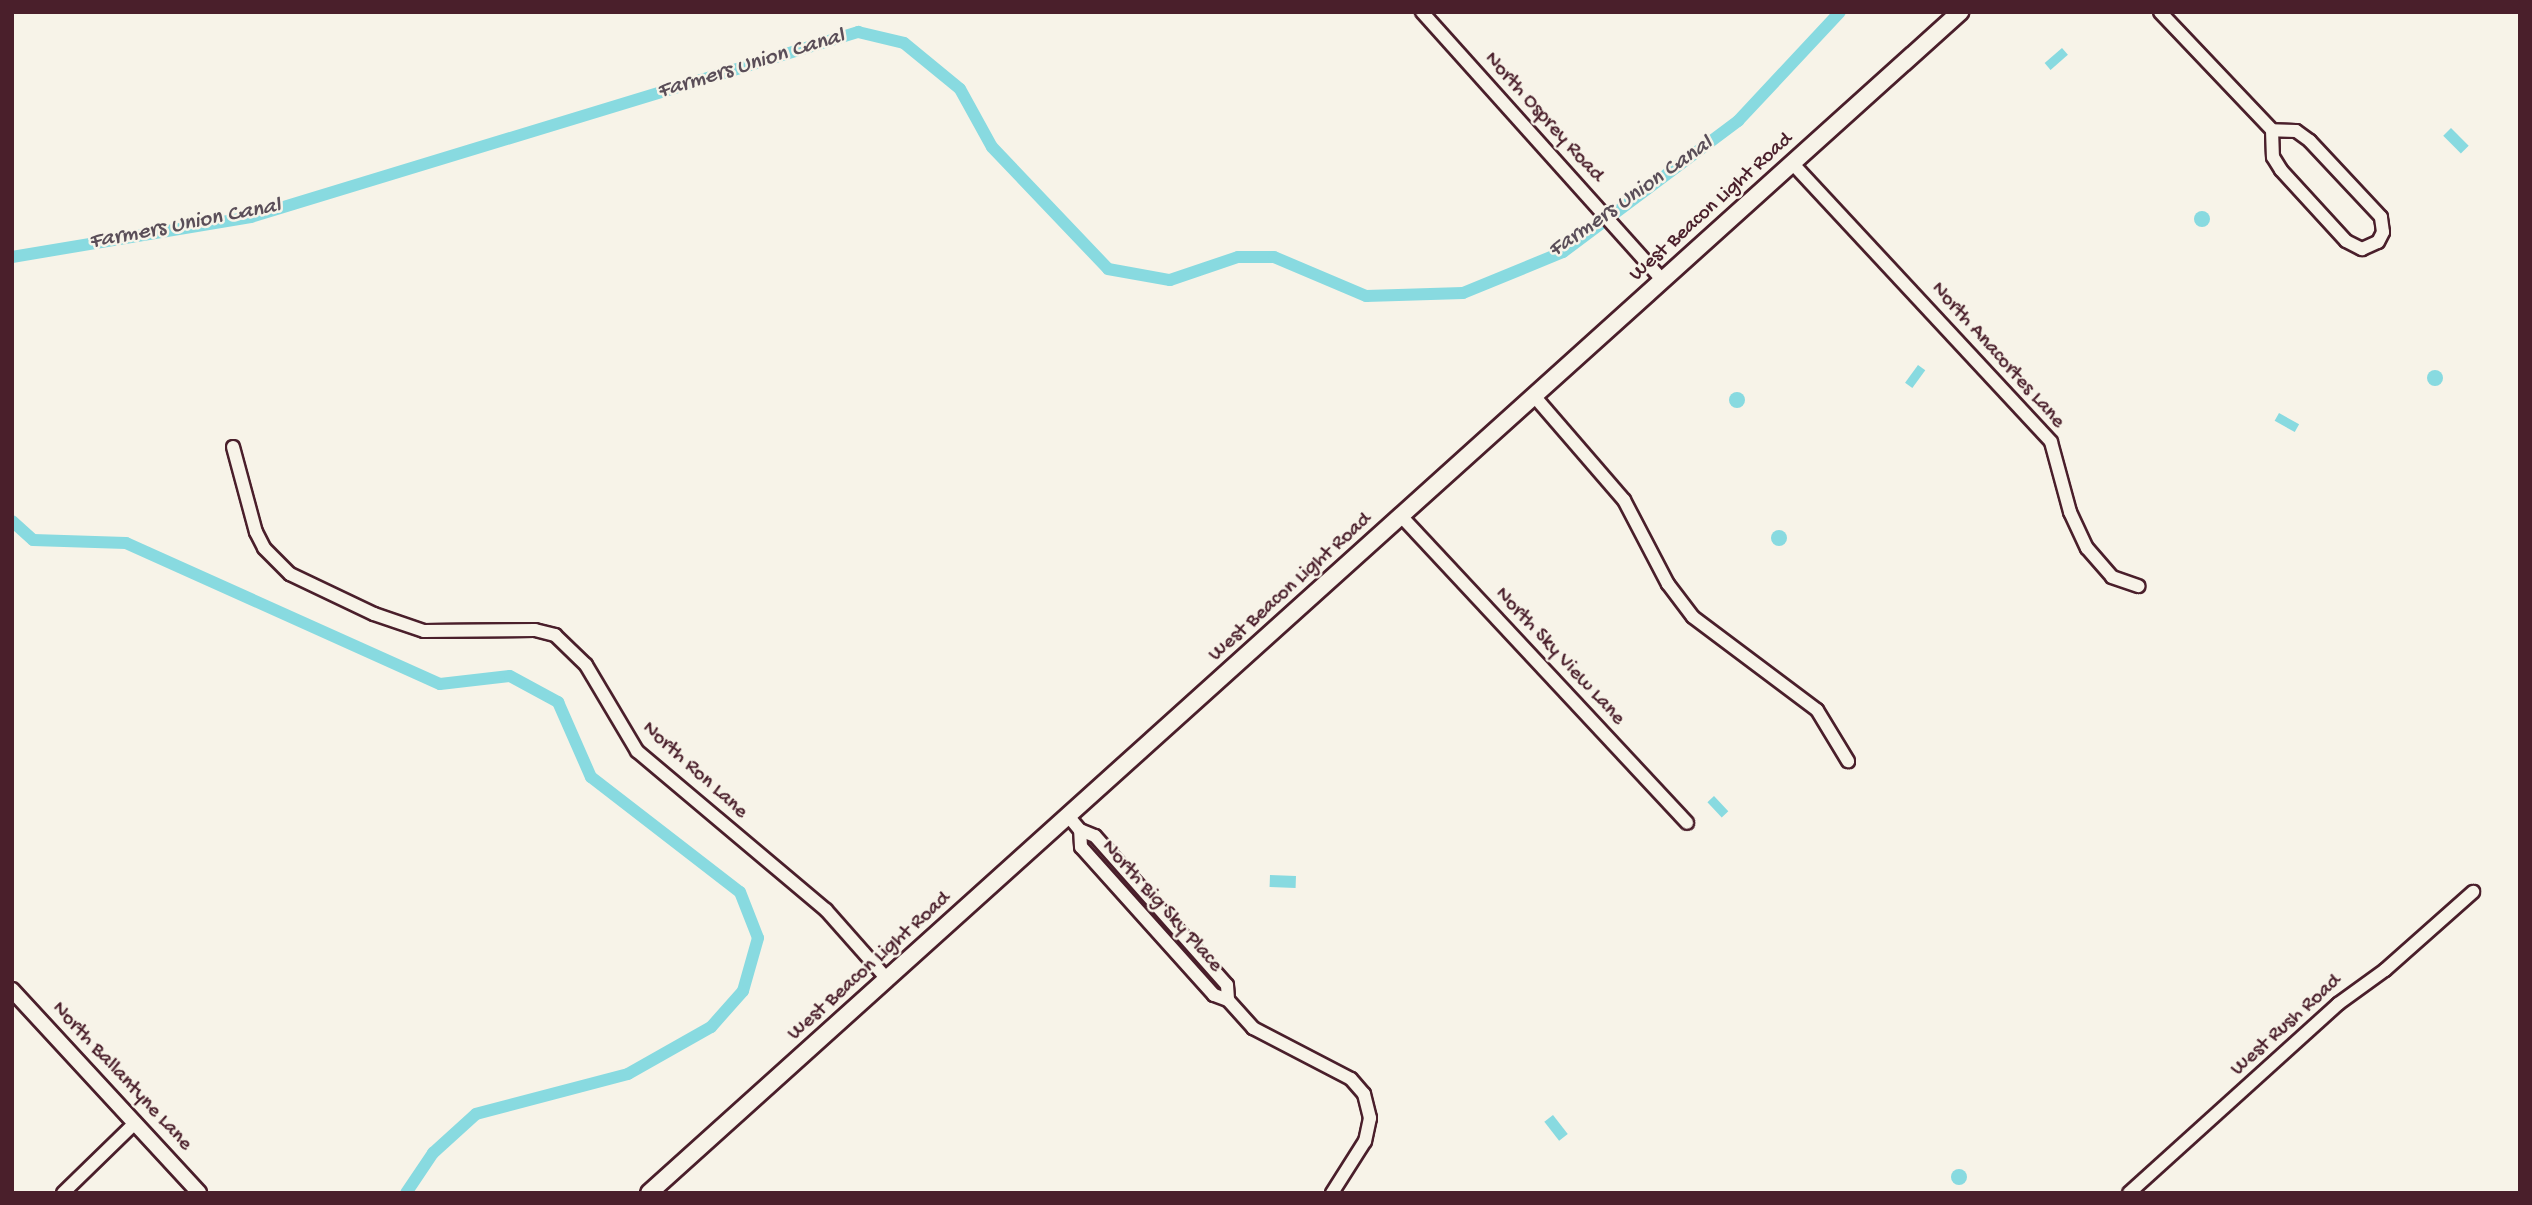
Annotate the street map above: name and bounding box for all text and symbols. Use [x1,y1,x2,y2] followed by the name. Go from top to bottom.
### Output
[654,23,848,107] water label: Farmers Union Canal
[1478,48,1608,188] street label: North Osprey Road
[1625,128,1799,288] street label: West Beacon Light Road
[1543,131,1719,265] water label: Farmers Union Canal
[87,193,283,257] water label: Farmers Union Canal
[1925,277,2069,435] street label: North Anacortes Lane
[1204,508,1378,668] street label: West Beacon Light Road
[1488,583,1630,731] street label: North Sky View Lane
[636,717,752,825] street label: North Ron Lane
[1095,836,1227,978] street label: North Big Sky Place
[783,887,957,1047] street label: West Beacon Light Road
[2226,970,2348,1082] street label: West Rush Road
[45,997,197,1157] street label: North Ballantyne Lane

